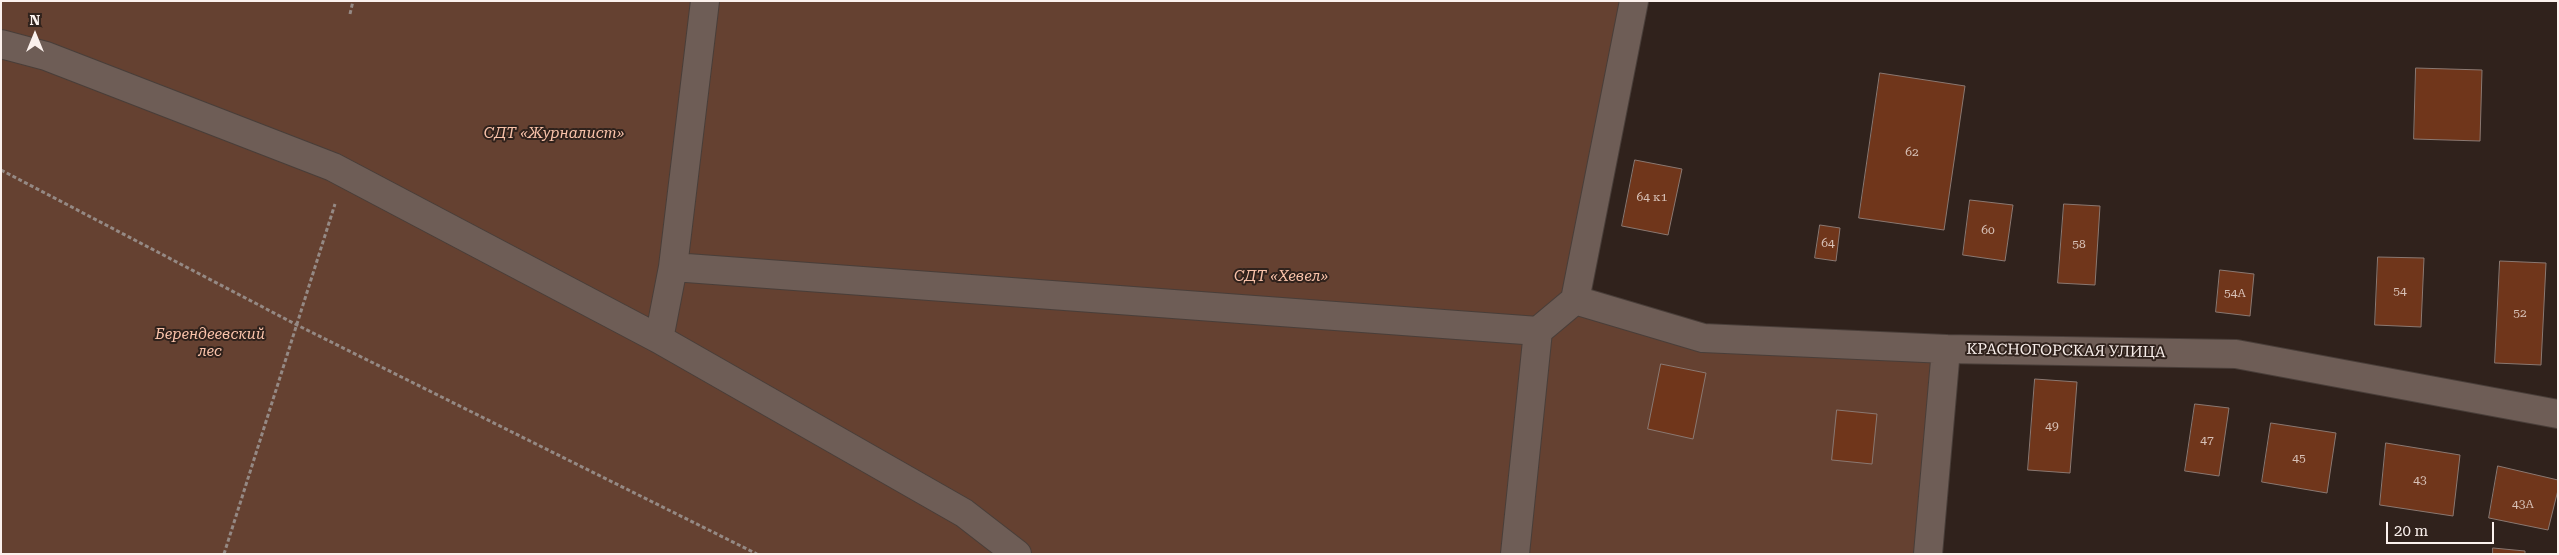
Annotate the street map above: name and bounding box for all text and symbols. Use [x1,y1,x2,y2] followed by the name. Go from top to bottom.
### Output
[10,10,60,60] north arrow
[30,12,40,28] text: N
[484,125,624,143] park label: СДТ «Журналист»
[1905,145,1919,159] house number: 62
[1637,190,1667,204] house number: 64 к1
[1981,223,1995,237] house number: 60
[1821,236,1835,250] house number: 64
[2072,237,2086,251] house number: 58
[1234,268,1328,286] park label: СДТ «Хевел»
[2393,284,2407,298] house number: 54
[2224,286,2246,300] house number: 54А
[2513,306,2527,320] house number: 52
[155,326,265,361] park label: Берендеевский лес
[1966,340,2166,362] street label: КРАСНОГОРСКАЯ УЛИЦА
[2045,419,2059,433] house number: 49
[2200,433,2214,447] house number: 47
[2292,451,2306,465] house number: 45
[2413,473,2427,487] house number: 43
[2512,497,2534,511] house number: 43А
[2389,512,2496,544] scale bar
[2394,522,2428,540] text: 20 m

